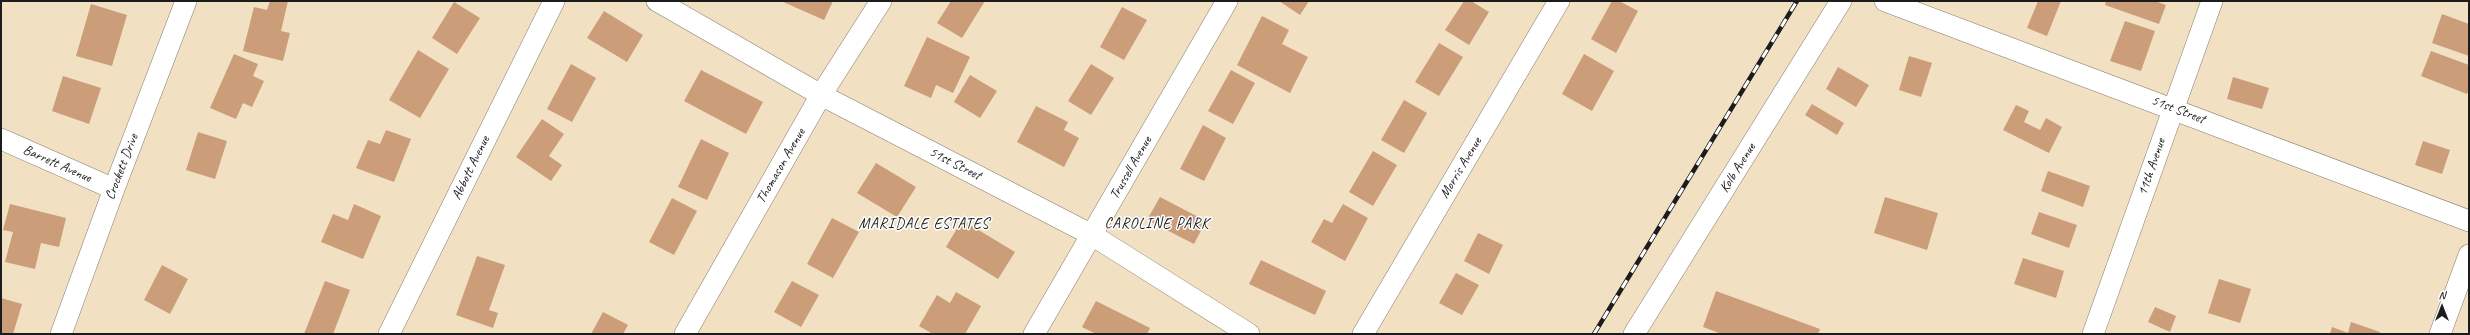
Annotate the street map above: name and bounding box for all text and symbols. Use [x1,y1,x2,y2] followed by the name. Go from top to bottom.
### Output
[2149,92,2207,128] street label: 51st Street
[753,125,809,207] street label: Thomason Avenue
[102,132,142,202] street label: Crockett Drive
[448,133,494,203] street label: Abbott Avenue
[1106,134,1156,202] street label: Trussell Avenue
[1436,135,1486,201] street label: Morris Avenue
[2134,136,2170,198] street label: 11th Avenue
[1716,140,1760,196] street label: Kolb Avenue
[20,142,94,186] street label: Barrett Avenue
[926,144,984,184] street label: 51st Street
[858,215,990,233] district label: MARIDALE ESTATES
[1105,215,1209,233] district label: CAROLINE PARK
[2422,287,2462,327] north arrow
[2439,288,2445,302] text: N

